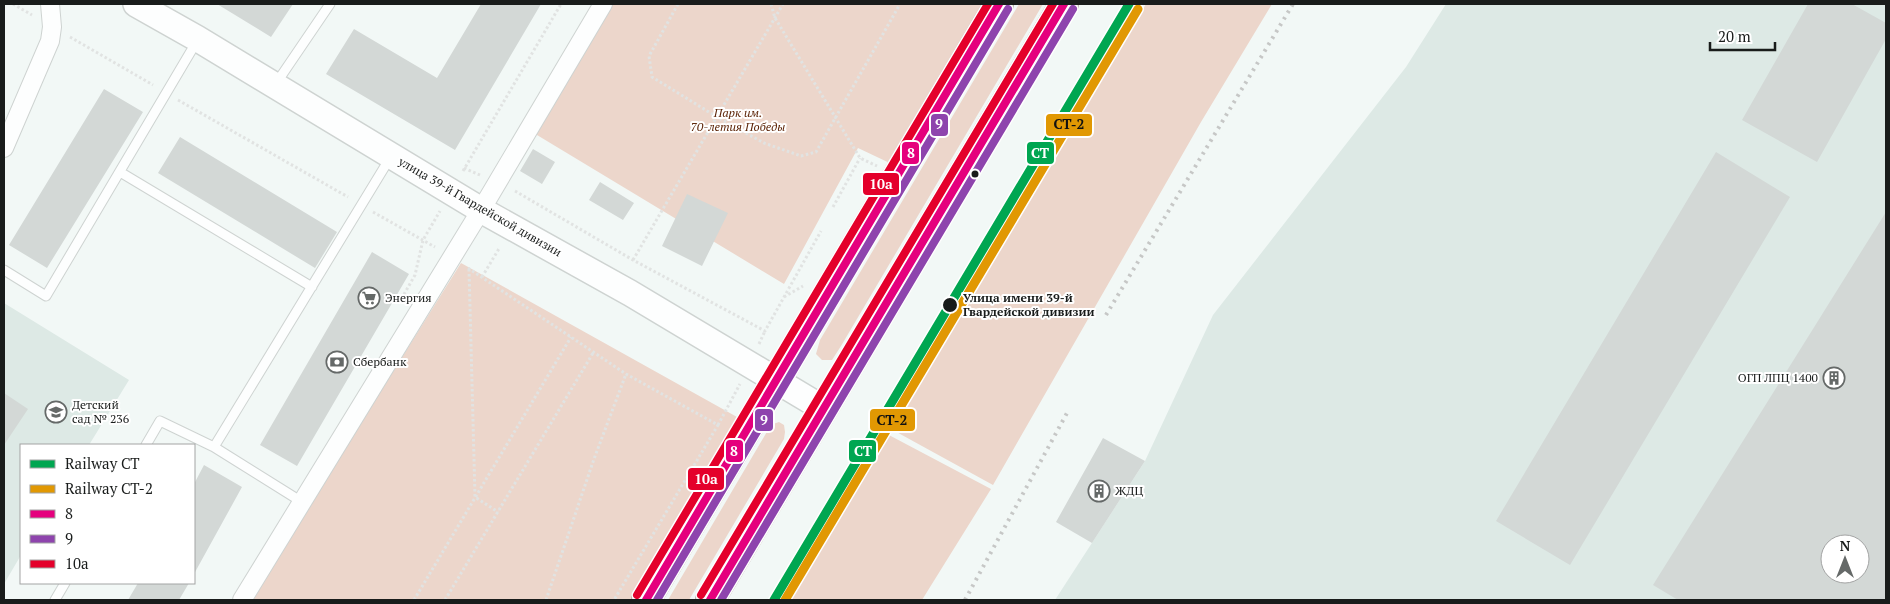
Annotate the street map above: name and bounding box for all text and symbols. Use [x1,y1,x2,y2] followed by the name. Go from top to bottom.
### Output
[1710,20,1775,52] scale bar
[1718,26,1751,46] text: 20 m
[691,105,785,134] park label: Парк им. 70-летия Победы
[930,113,949,137] line badge: 9
[1045,113,1093,137] line badge: СТ-2
[935,114,943,133] text: 9
[1053,114,1085,133] text: СТ-2
[901,141,920,165] line badge: 8
[1026,141,1055,165] line badge: СТ
[907,143,915,162] text: 8
[1031,143,1050,162] text: СТ
[395,153,565,260] street label: улица 39-й Гвардейской дивизии
[970,169,980,179] unlabelled marker
[862,172,900,196] line badge: 10а
[869,174,893,193] text: 10а
[357,286,381,310] supermarket icon: Энергия
[385,290,432,305] place label: Энергия
[963,290,1095,319] place label: Улица имени 39-й Гвардейской дивизии
[941,296,959,314] marker: Улица имени 39-й Гвардейской дивизии
[325,350,349,374] bank icon: Сбербанк
[353,354,407,369] place label: Сбербанк
[1822,366,1846,390] building icon: ОГП ЛПЦ 1400
[1738,370,1818,385] place label: ОГП ЛПЦ 1400
[72,397,130,426] place label: Детский сад № 236
[44,400,68,424] school or university icon: Детский сад № 236
[754,408,774,432] line badge: 9
[869,408,916,432] line badge: СТ-2
[760,410,768,429] text: 9
[876,410,908,429] text: СТ-2
[725,439,744,463] line badge: 8
[848,439,877,463] line badge: СТ
[730,441,738,460] text: 8
[854,441,873,460] text: СТ
[20,444,195,584] legend
[65,453,139,473] text: Railway СТ
[687,467,725,491] line badge: 10а
[694,469,718,488] text: 10а
[65,478,153,498] text: Railway СТ-2
[1087,479,1111,503] building icon: ЖДЦ
[1115,483,1144,498] place label: ЖДЦ
[65,503,73,523] text: 8
[65,528,73,548] text: 9
[1820,534,1870,584] north arrow
[1840,536,1851,555] text: N
[65,553,89,573] text: 10а

